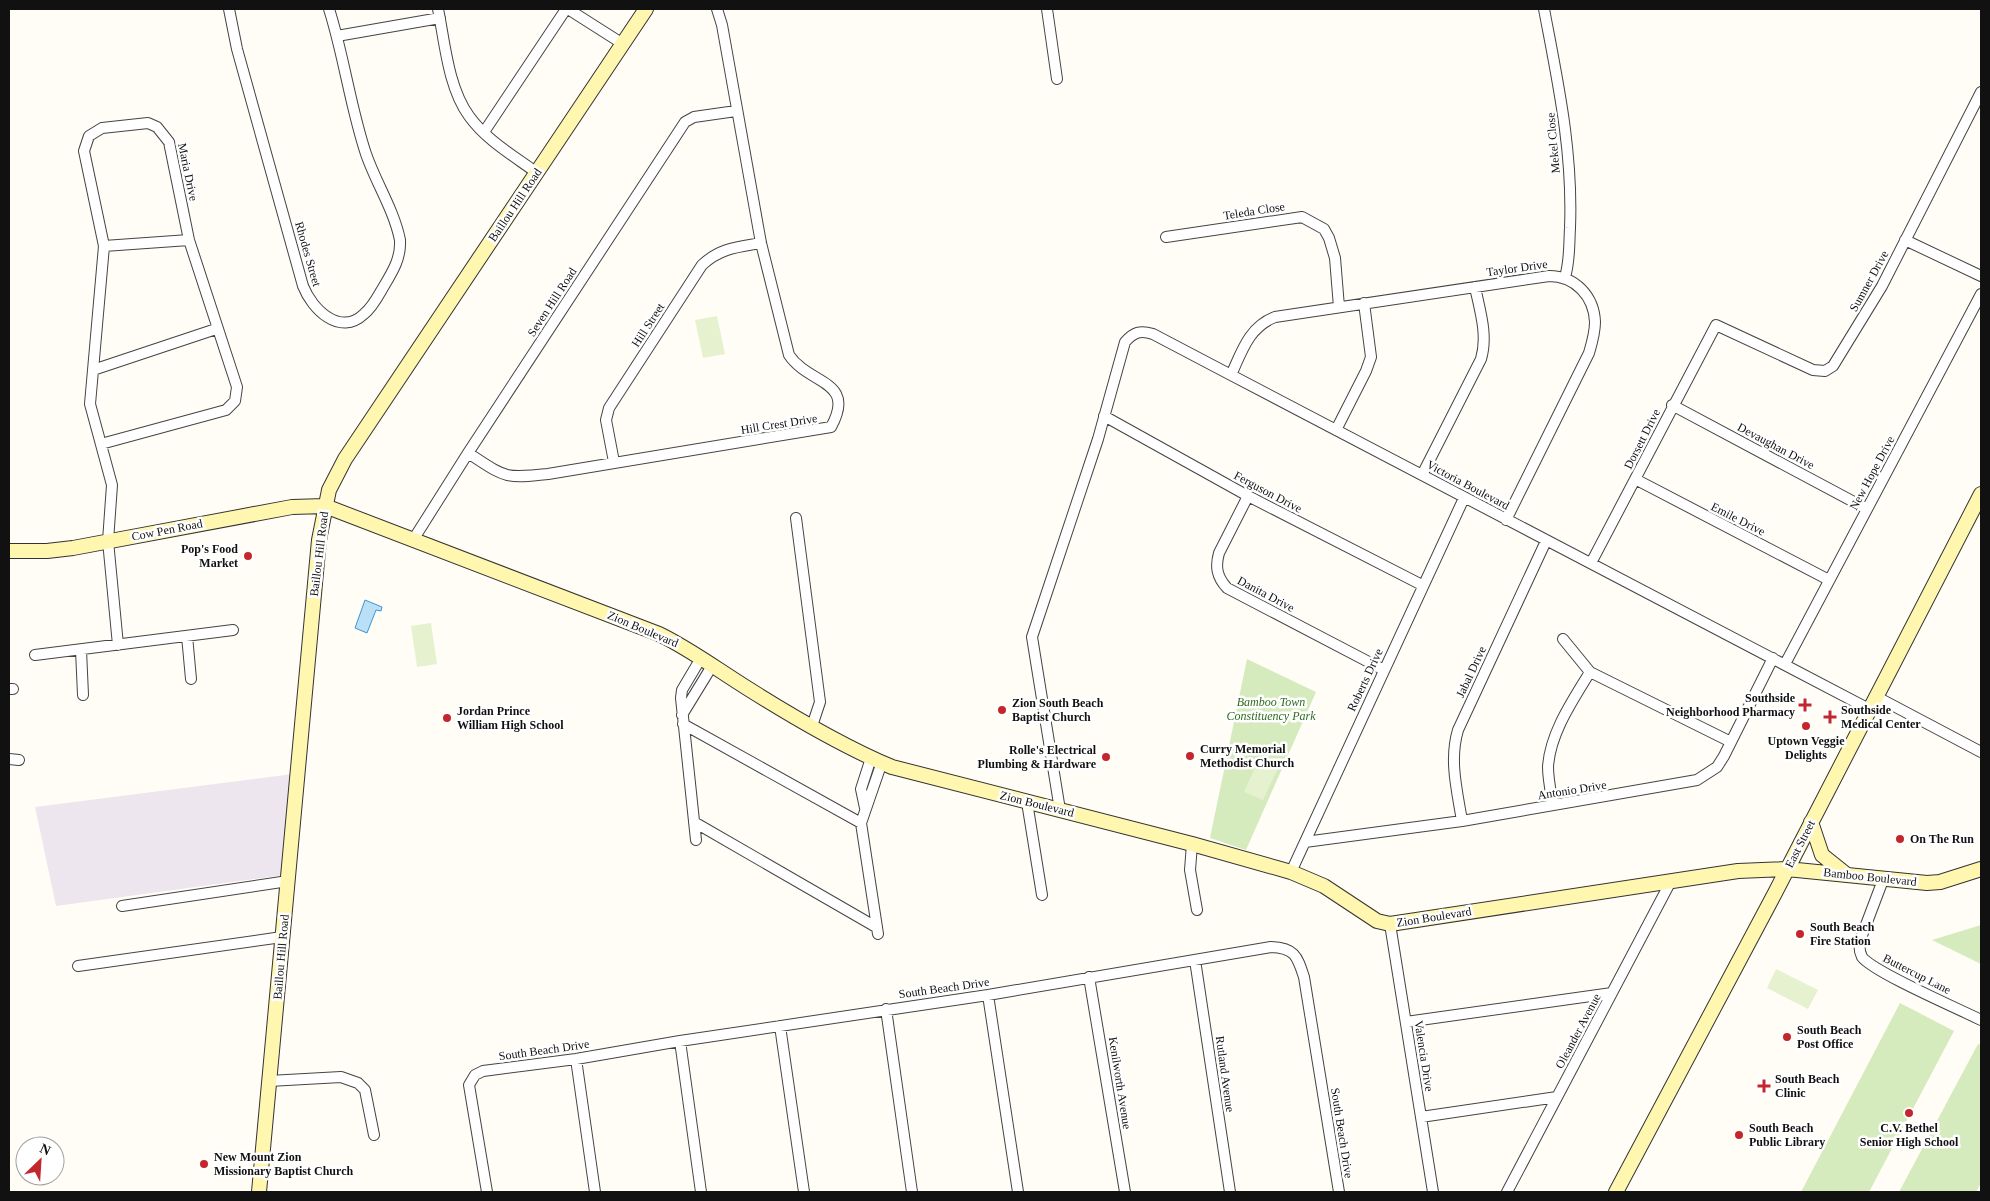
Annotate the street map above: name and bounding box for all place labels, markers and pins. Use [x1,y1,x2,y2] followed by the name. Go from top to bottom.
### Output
[181,542,238,570] place label: Pop's Food Market
[242,550,254,562] marker: Pop's Food Market
[1666,691,1796,719] place label: Southside Neighborhood Pharmacy
[1012,696,1104,724] place label: Zion South Beach Baptist Church
[1799,699,1811,711] marker: Southside Neighborhood Pharmacy
[1841,703,1921,731] place label: Southside Medical Center
[457,704,564,732] place label: Jordan Prince William High School
[996,704,1008,716] marker: Zion South Beach Baptist Church
[1823,710,1837,724] marker: Southside Medical Center
[441,712,453,724] marker: Jordan Prince William High School
[1800,720,1812,732] marker: Uptown Veggie Delights
[1767,734,1845,762] place label: Uptown Veggie Delights
[1200,742,1294,770] place label: Curry Memorial Methodist Church
[978,743,1097,771] place label: Rolle's Electrical Plumbing & Hardware
[1184,750,1196,762] marker: Curry Memorial Methodist Church
[1100,751,1112,763] marker: Rolle's Electrical Plumbing & Hardware
[1910,832,1974,846] place label: On The Run
[1894,833,1906,845] marker: On The Run
[1810,920,1875,948] place label: South Beach Fire Station
[1794,928,1806,940] marker: South Beach Fire Station
[1797,1023,1862,1051] place label: South Beach Post Office
[1781,1031,1793,1043] marker: South Beach Post Office
[1775,1072,1840,1100] place label: South Beach Clinic
[1757,1079,1771,1093] marker: South Beach Clinic
[1903,1107,1915,1119] marker: C.V. Bethel Senior High School
[1749,1121,1825,1149] place label: South Beach Public Library
[1860,1121,1959,1149] place label: C.V. Bethel Senior High School
[1733,1129,1745,1141] marker: South Beach Public Library
[214,1150,353,1178] place label: New Mount Zion Missionary Baptist Church
[198,1158,210,1170] marker: New Mount Zion Missionary Baptist Church

